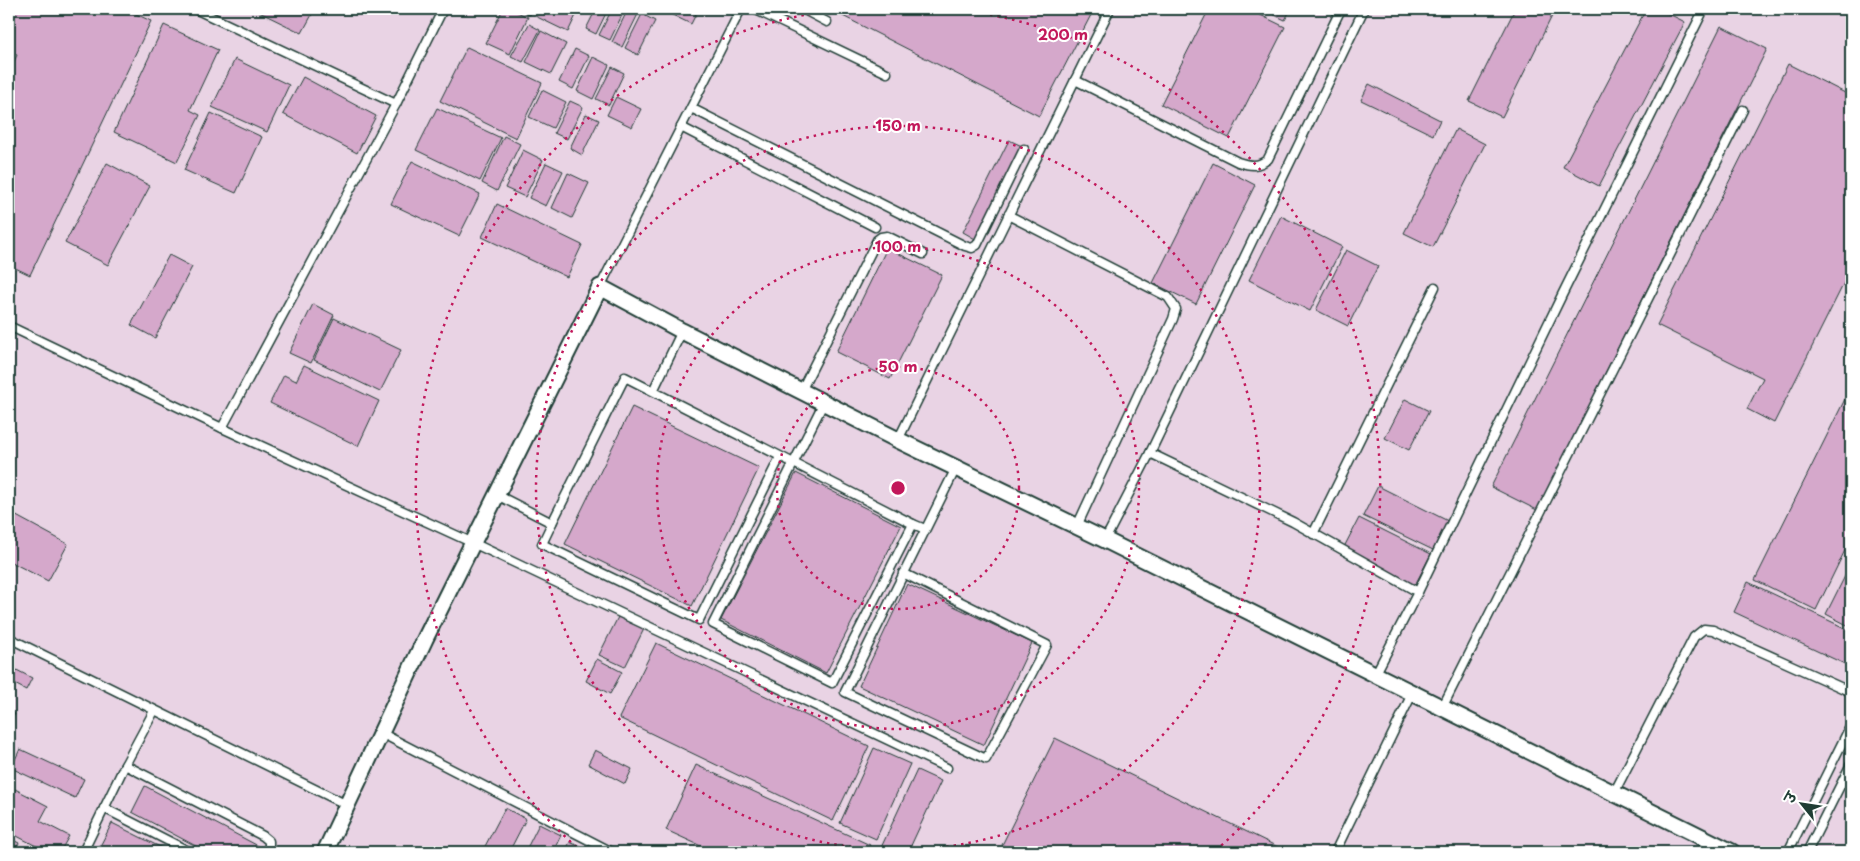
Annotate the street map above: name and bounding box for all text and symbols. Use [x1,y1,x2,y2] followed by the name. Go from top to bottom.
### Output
[1038,22,1088,45] text: 200 m
[875,113,921,136] text: 150 m
[875,234,921,257] text: 100 m
[879,354,917,377] text: 50 m
[889,479,907,497] centre of rings
[1778,778,1828,828] north arrow
[1778,787,1803,808] text: उ

